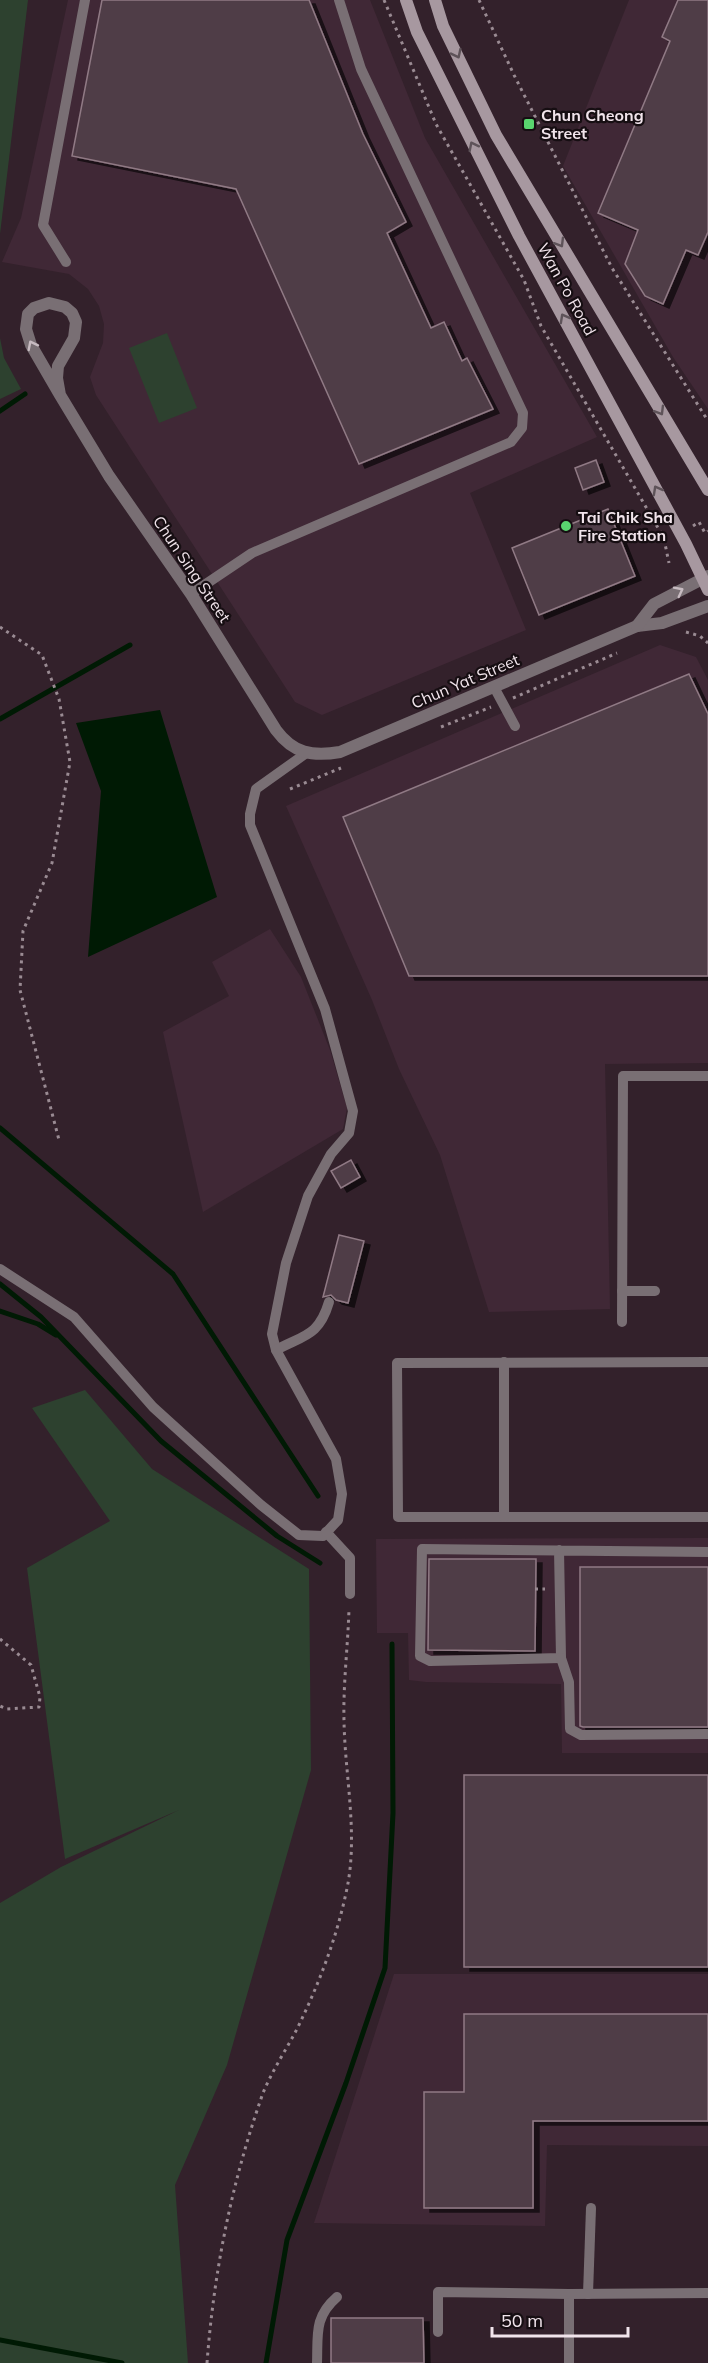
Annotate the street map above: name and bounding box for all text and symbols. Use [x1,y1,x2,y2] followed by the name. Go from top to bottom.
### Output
[450,47,461,58] one-way arrow
[541,105,644,143] place label: Chun Cheong Street
[522,117,536,131] marker: Chun Cheong Street
[469,141,481,152] one-way arrow
[553,237,565,247] one-way arrow
[533,239,601,339] street label: Wan Po Road
[560,314,571,325] one-way arrow
[28,341,39,351] one-way arrow
[653,405,665,415] one-way arrow
[653,485,664,496] one-way arrow
[578,507,673,545] place label: Tai Chik Sha Fire Station
[149,512,235,626] street label: Chun Sing Street
[559,519,573,533] marker: Tai Chik Sha Fire Station
[672,587,683,598] one-way arrow
[408,649,522,713] street label: Chun Yat Street
[492,2300,628,2338] scale bar
[501,2309,543,2332] text: 50 m

